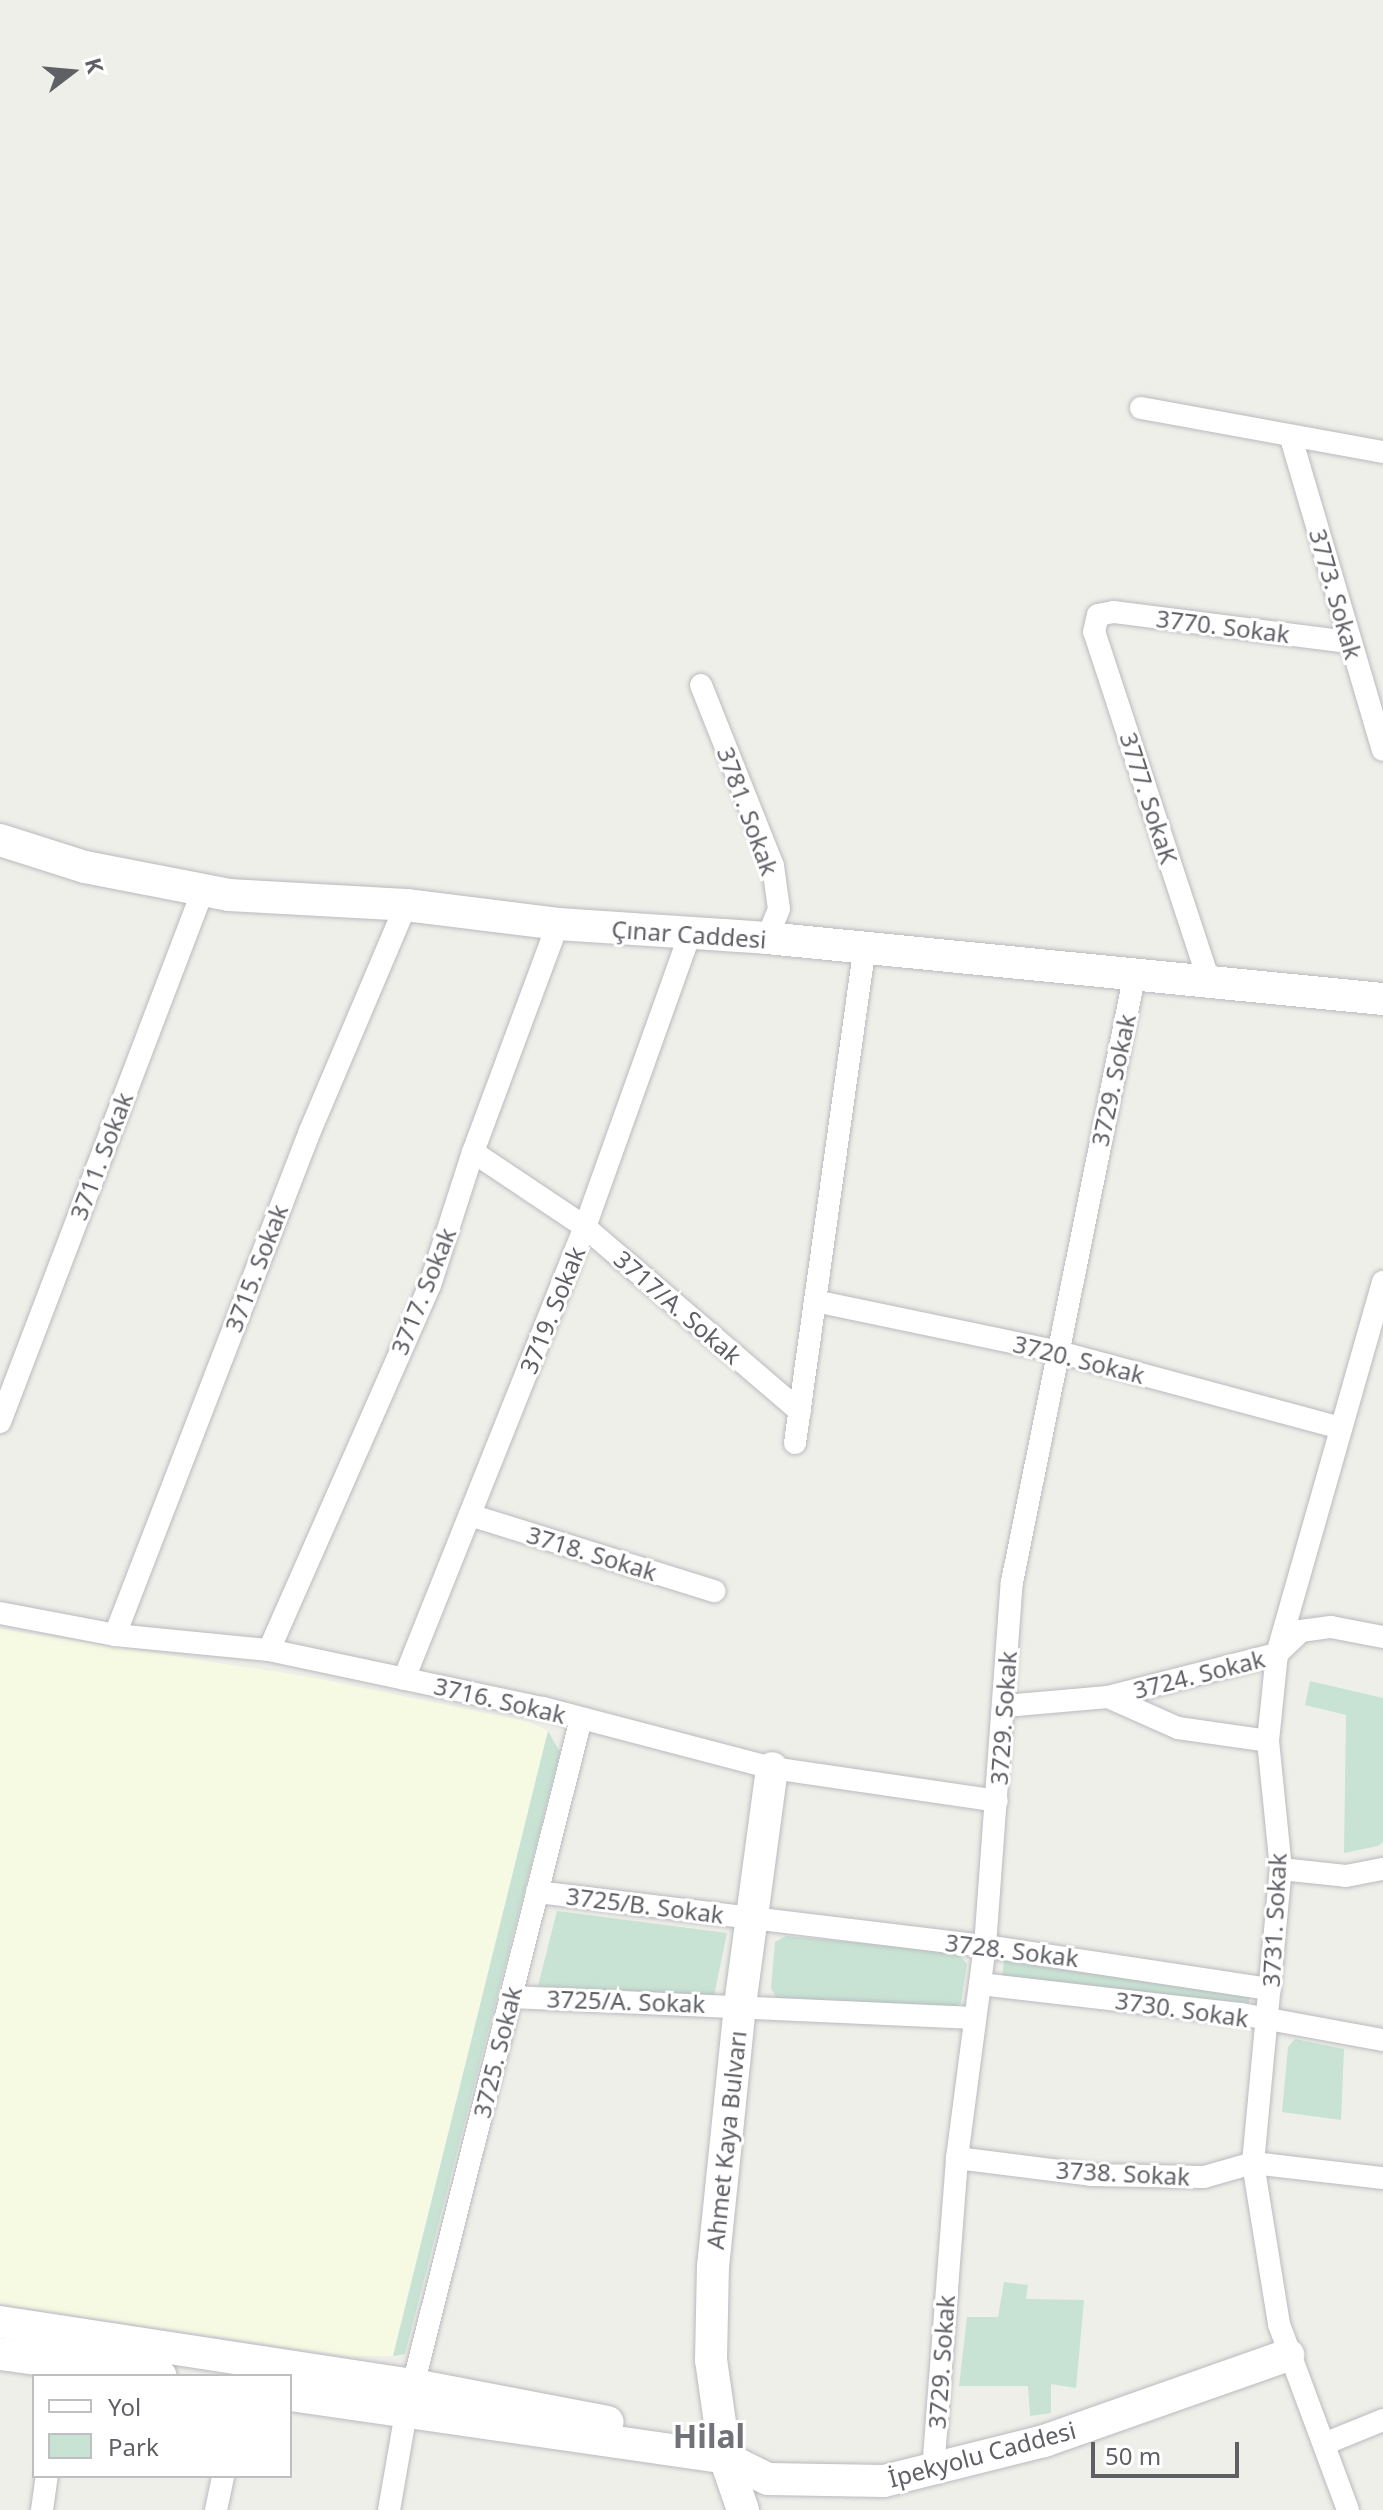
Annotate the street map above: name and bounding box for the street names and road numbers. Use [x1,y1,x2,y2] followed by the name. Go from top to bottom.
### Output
[1304,525,1368,663] street label: 3773. Sokak
[1155,604,1291,648] street label: 3770. Sokak
[1114,729,1184,867] street label: 3777. SokaK
[711,743,785,879] street label: 3781. Sokak
[611,914,767,954] street label: Çınar Caddesi
[1085,1011,1141,1149] street label: 3729. Sokak
[63,1088,139,1224] street label: 3711. Sokak
[218,1200,294,1336] street label: 3715. Sokak
[384,1223,462,1359] street label: 3717. Sokak
[513,1242,591,1378] street label: 3719. Sokak
[609,1244,747,1370] street label: 3717/A. Sokak
[1010,1329,1148,1389] street label: 3720. Sokak
[524,1520,660,1586] street label: 3718. Sokak
[1130,1644,1268,1704] street label: 3724. Sokak
[984,1650,1022,1786] street label: 3729. Sokak
[431,1671,569,1729] street label: 3716. Sokak
[1256,1852,1292,1988] street label: 3731. Sokak
[565,1881,725,1929] street label: 3725/B. Sokak
[944,1928,1080,1972] street label: 3728. Sokak
[467,1983,527,2121] street label: 3725. Sokak
[546,1984,706,2018] street label: 3725/A. Sokak
[1113,1985,1251,2033] street label: 3730. Sokak
[700,2029,752,2251] street label: Ahmet Kaya Bulvarı
[1055,2155,1191,2191] street label: 3738. Sokak
[922,2294,960,2430] street label: 3729. Sokak
[885,2415,1079,2493] street label: İpekyolu Caddesi

